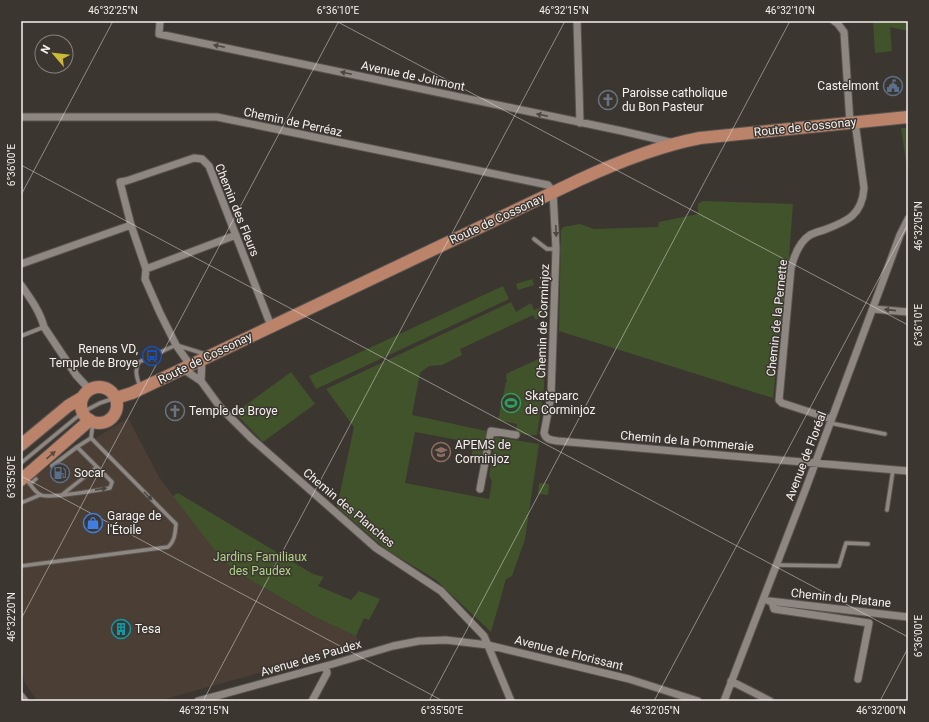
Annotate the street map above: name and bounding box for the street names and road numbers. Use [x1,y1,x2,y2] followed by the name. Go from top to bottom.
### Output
[360,58,466,94] street label: Avenue de Jolimont
[242,105,344,139] street label: Chemin de Perréaz
[753,115,857,139] street label: Route de Cossonay
[212,162,262,258] street label: Chemin des Fleurs
[447,191,547,247] street label: Route de Cossonay
[764,259,790,377] street label: Chemin de la Pernette
[534,264,552,378] street label: Chemin de Corminjoz
[156,329,255,387] street label: Route de Cossonay
[783,409,829,503] street label: Avenue de Floréal
[620,428,754,454] street label: Chemin de la Pommeraie
[300,466,398,550] street label: Chemin des Planches
[790,586,892,610] street label: Chemin du Platane
[513,633,625,673] street label: Avenue de Florissant
[259,637,363,679] street label: Avenue des Paudex

